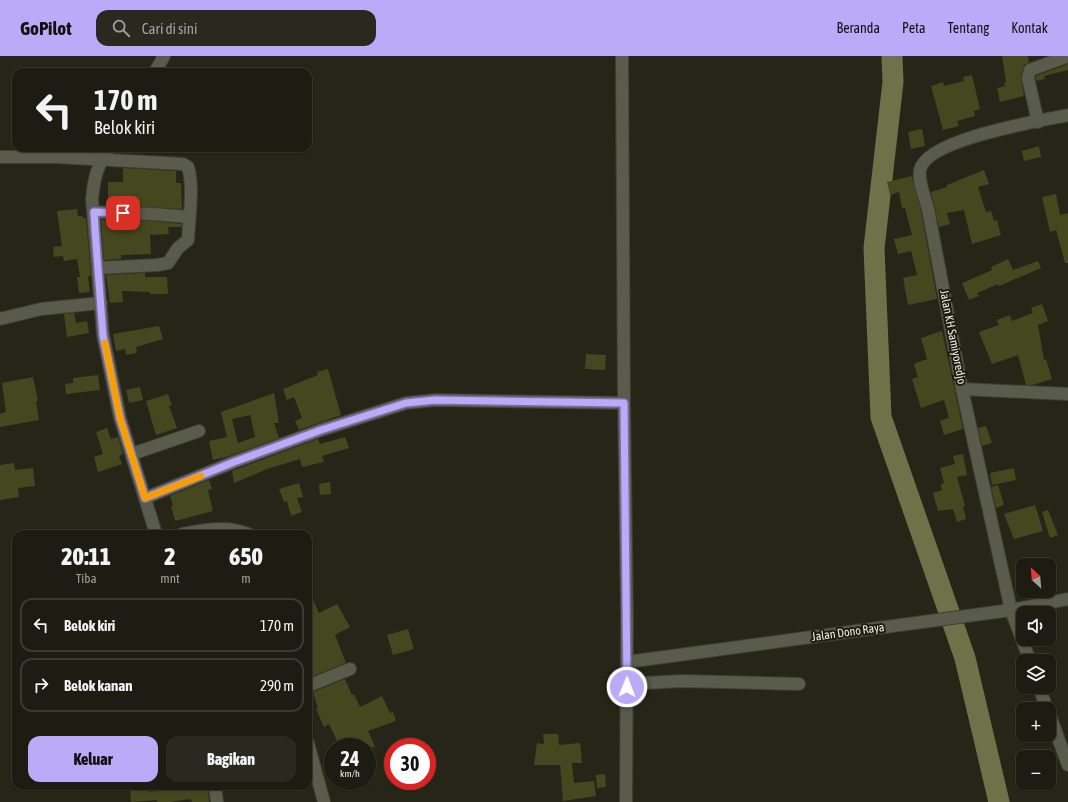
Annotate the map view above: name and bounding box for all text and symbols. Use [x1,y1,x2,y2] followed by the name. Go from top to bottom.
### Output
[96,10,376,46] search box
[20,17,72,39] text: GoPilot
[110,17,132,39] icon: search
[142,20,198,37] text: Cari di sini
[837,20,880,36] text: Beranda
[902,20,926,36] text: Peta
[948,20,989,36] text: Tentang
[1011,20,1048,36] text: Kontak
[28,84,80,136] icon: left
[94,84,157,116] text: 170 m
[94,117,155,138] text: Belok kiri
[106,196,140,230] pin
[112,202,134,224] icon: arrive
[937,289,969,386] street label: Jalan KH Samiyoredjo
[61,543,111,570] text: 20:11
[164,543,176,570] text: 2
[229,543,263,570] text: 650
[1016,558,1056,598] north arrow
[1016,558,1056,790] map controls
[76,571,96,586] text: Tiba
[160,571,180,586] text: mnt
[241,571,251,586] text: m
[1016,606,1056,646] button: sound
[30,614,52,636] icon: left
[64,617,115,634] text: Belok kiri
[260,617,294,634] text: 170 m
[811,620,885,644] street label: Jalan Dono Raya
[1016,654,1056,694] button: layers
[606,666,648,708] position arrow
[30,674,52,696] icon: right
[64,677,133,694] text: Belok kanan
[260,677,294,694] text: 290 m
[1016,702,1056,742] button: +
[28,736,158,782] button: Keluar
[166,736,296,782] button: Bagikan
[384,738,436,790] speed limit sign: 30
[341,747,359,770] text: 24
[1016,750,1056,790] button: −
[340,768,360,779] text: km/h

